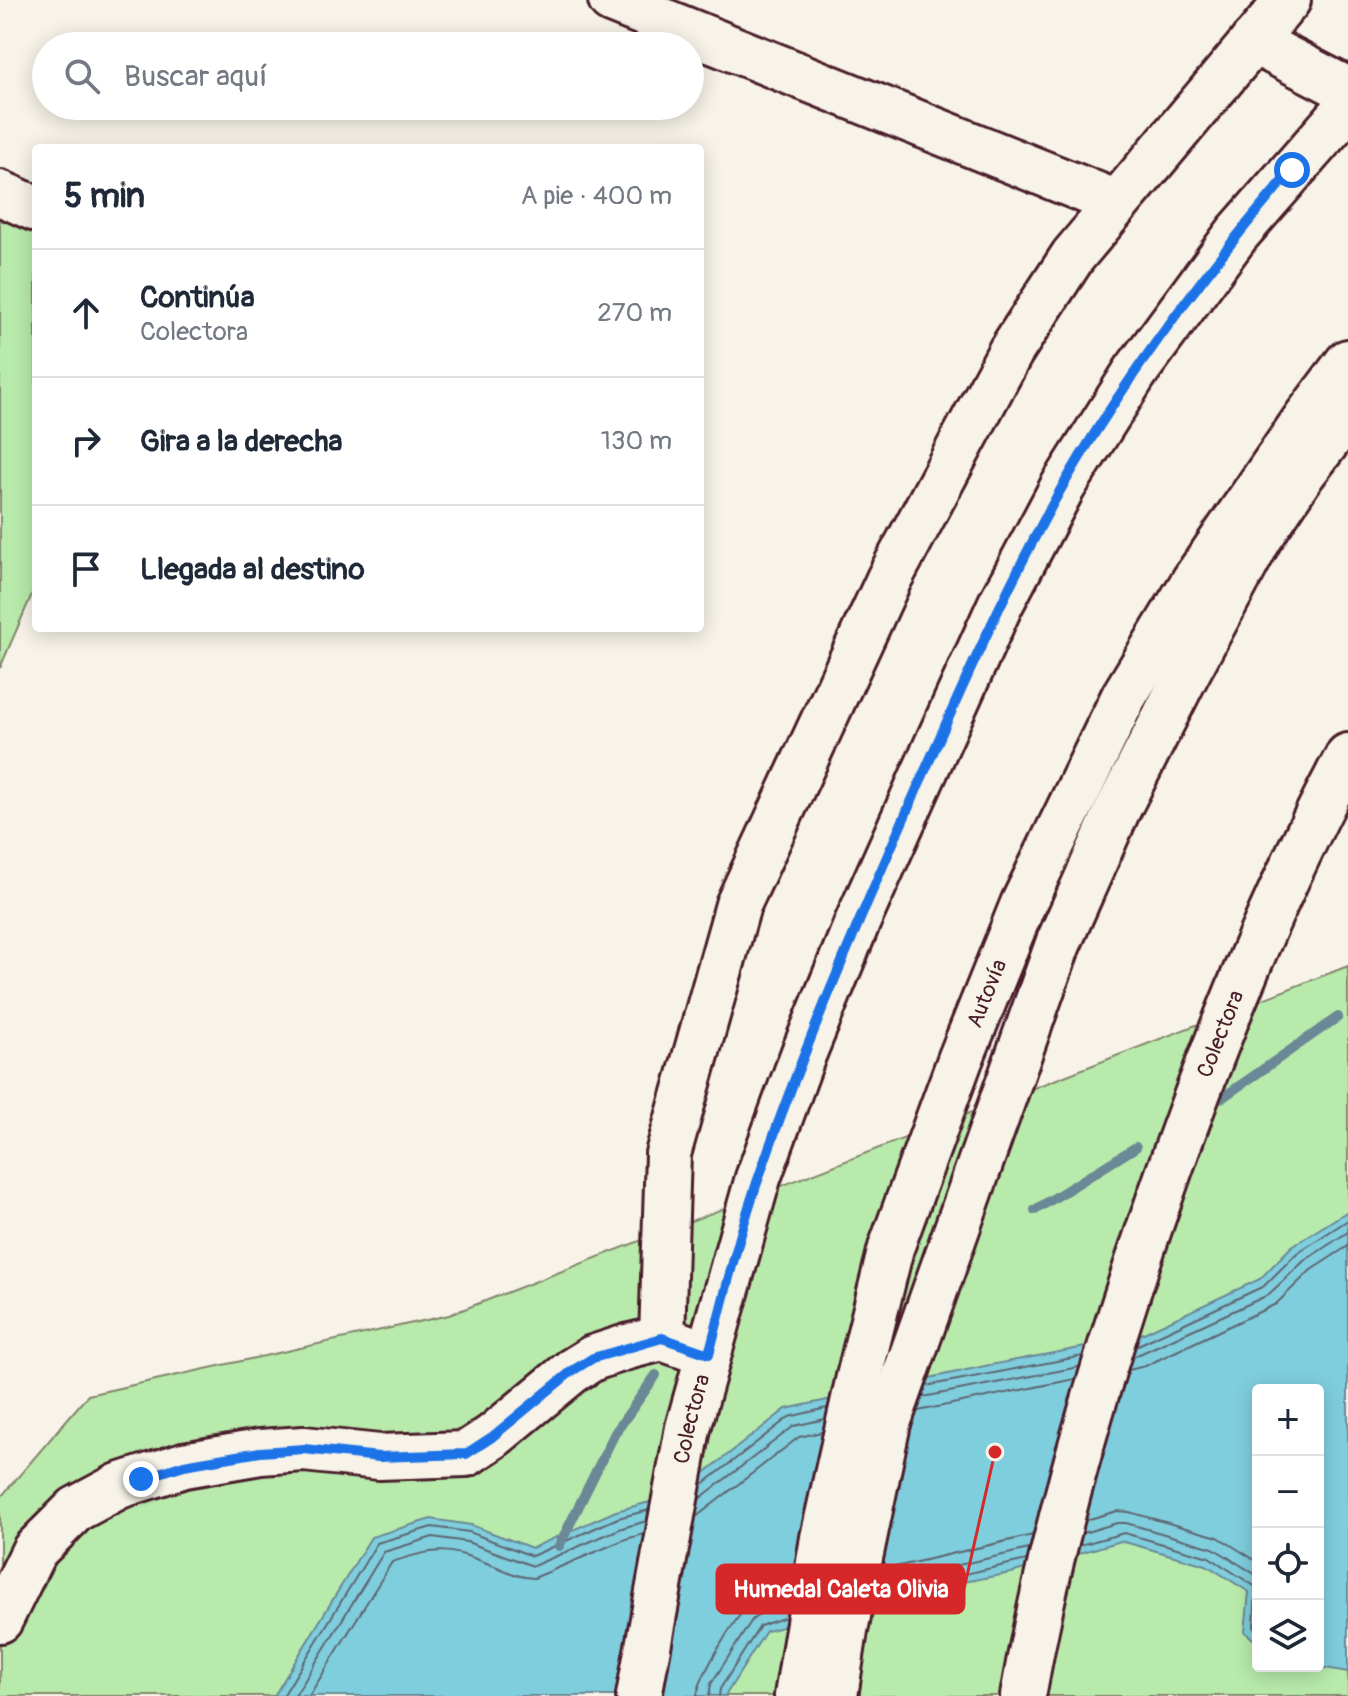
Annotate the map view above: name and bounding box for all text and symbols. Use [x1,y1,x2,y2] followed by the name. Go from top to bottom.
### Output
[32,32,704,120] search box
[60,54,104,98] icon: search
[124,58,267,95] text: Buscar aquí
[1274,152,1310,188] route start
[64,175,145,218] text: 5 min
[521,180,672,212] text: A pie · 400 m
[140,279,255,316] text: Continúa
[64,291,108,335] icon: ahead
[597,297,672,329] text: 270 m
[140,316,248,348] text: Colectora
[64,419,108,463] icon: right
[140,423,342,460] text: Gira a la derecha
[601,425,672,457] text: 130 m
[64,547,108,591] icon: arrive
[140,551,365,588] text: Llegada al destino
[960,955,1013,1032] street label: Autovía
[1191,986,1250,1082] street label: Colectora
[668,1371,716,1466] street label: Colectora
[1252,1384,1324,1672] map controls
[1252,1384,1324,1456] button: +
[1252,1456,1324,1528] button: −
[123,1461,159,1497] route end
[1252,1528,1324,1600] button: locate
[717,1565,964,1613] callout: Humedal Caleta Olivia
[733,1575,949,1604] text: Humedal Caleta Olivia
[1252,1600,1324,1672] button: layers

